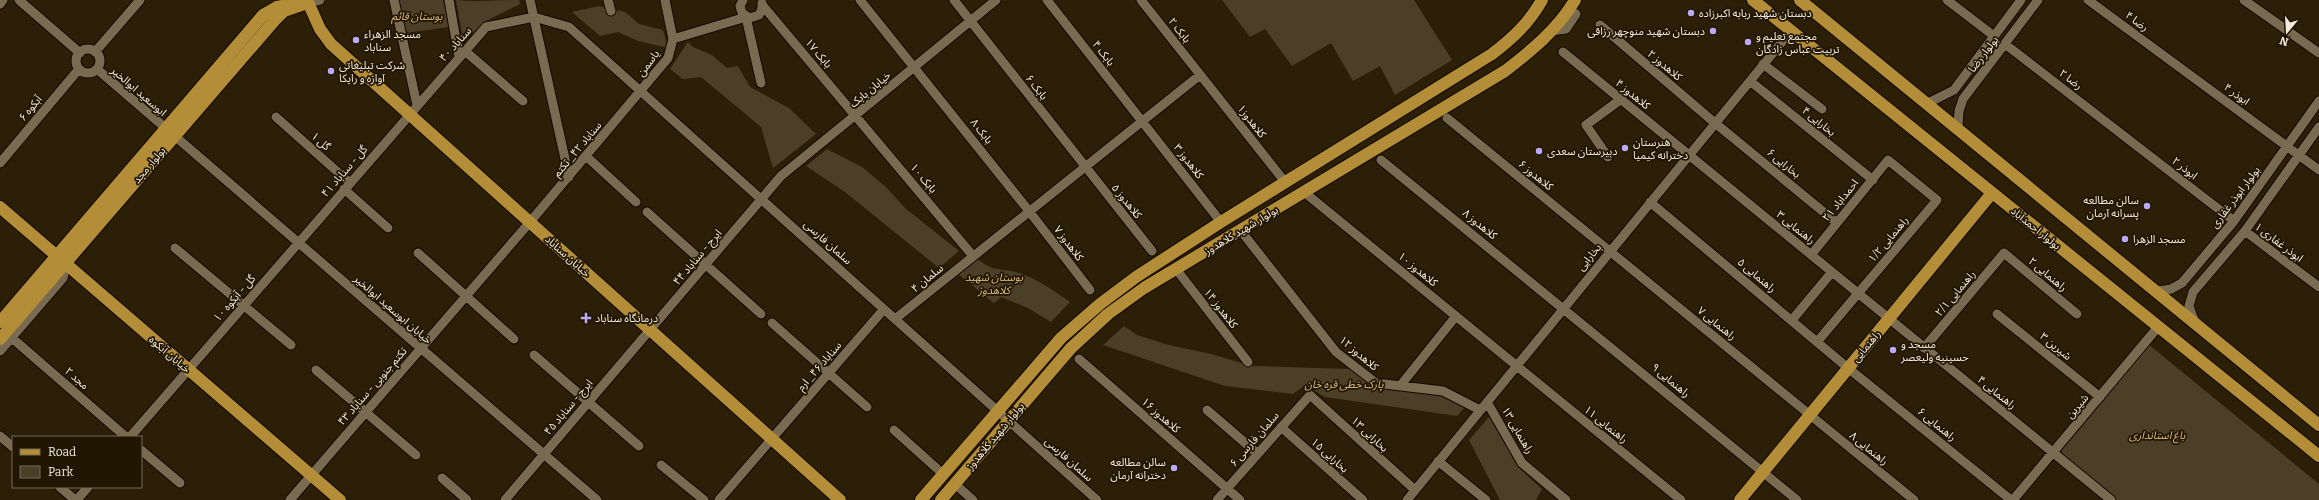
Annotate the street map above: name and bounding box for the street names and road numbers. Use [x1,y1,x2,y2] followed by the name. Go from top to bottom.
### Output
[2123,9,2151,34] street label: رضا ۴
[1166,15,1193,46] street label: بابک ۲
[437,24,474,64] street label: سناباد ۴۰
[1966,34,2001,75] street label: بولوار رضا
[802,36,835,71] street label: بابک ۱۷
[1090,38,1117,69] street label: بابک ۴
[1645,47,1685,84] street label: کلاهدوز ۲
[634,48,662,79] street label: یاسمن
[108,63,169,119] street label: ابوسعید ابوالخیر
[2057,67,2085,92] street label: رضا ۲
[847,68,894,110] street label: خیابان بابک
[1023,72,1050,103] street label: بابک ۶
[1613,77,1653,113] street label: کلاهدوز ۴
[2221,81,2252,108] street label: ابوذر ۴
[16,92,45,124] street label: آبکوه ۶
[1235,102,1269,141] street label: کلاهدوز۱
[1799,104,1838,139] street label: بخارایی ۴
[968,116,995,147] street label: بابک ۸
[550,119,606,181] street label: سناباد ۴۲_ تکتم
[308,130,333,153] street label: گل ۱
[1171,141,1207,182] street label: کلاهدوز ۳
[319,143,371,200] street label: گل - سناباد ۴۱
[130,144,168,186] street label: بولوار مجد
[1764,146,1803,181] street label: بخارایی ۶
[2169,154,2200,182] street label: ابوذر ۲
[1516,158,1556,194] street label: کلاهدوز ۶
[907,161,940,196] street label: بابک ۱۰
[2208,164,2263,231] street label: بولوار ابوذر غفاری
[1820,177,1861,224] street label: احمداباد ۲۱
[1109,181,1145,222] street label: کلاهدوز ۵
[1201,203,1281,258] street label: بولوار شهید کلاهدوز
[2008,204,2063,252] street label: بولوار احمدآباد
[1460,207,1500,243] street label: کلاهدوز ۸
[1774,208,1818,247] street label: راهنمایی ۳
[1866,214,1911,265] street label: راهنمایی ۱/۲
[801,218,854,267] street label: سلمان فارسی
[2252,220,2306,265] street label: ابوذر غفاری ۱
[1051,223,1086,264] street label: کلاهدوز ۷
[670,227,725,288] street label: ایرج - سناباد ۴۴
[542,233,593,281] street label: خیابان سناباد
[1575,241,1604,273] street label: بخارایی
[1395,250,1440,290] street label: کلاهدوز ۱۰
[2026,255,2069,294] street label: راهنمایی ۲
[1735,256,1778,295] street label: راهنمایی ۵
[909,261,946,295] street label: سلمان ۴
[1933,268,1978,319] street label: راهنمایی ۲/۱
[350,271,435,347] street label: خیابان ابوسعید ابوالخیر
[211,272,258,324] street label: گل - آبکوه ۱۰
[1201,286,1240,331] street label: کلاهدوز ۱۴
[1695,304,1739,343] street label: راهنمایی ۷
[1849,328,1883,365] street label: راهنمایی
[2037,330,2074,363] street label: شیرین ۳
[146,333,193,376] street label: خیابان آبکوه
[1336,333,1381,374] street label: کلاهدوز ۱۲
[794,339,845,394] street label: سناباد ۴۶_ ارم
[335,345,411,429] street label: تکتم جنوبی - سناباد ۴۳
[1649,361,1692,400] street label: راهنمایی ۹
[62,365,91,392] street label: مجد ۲
[1975,373,2019,412] street label: راهنمایی ۴
[541,377,596,438] street label: ایرج - سناباد ۴۵
[2063,391,2092,421] street label: شیرین
[1139,395,1183,436] street label: کلاهدوز ۱۶
[963,400,1027,473] street label: بولوار شهید کلاهدوز
[1581,403,1630,446] street label: راهنمایی ۱۱
[1499,404,1536,456] street label: راهنمایی ۱۳
[1915,405,1959,444] street label: راهنمایی ۶
[1227,409,1282,469] street label: سلمان فارسی ۶
[1348,414,1391,455] street label: بخارایی ۱۳
[1847,429,1891,468] street label: راهنمایی ۸
[1042,435,1095,484] street label: سلمان فارسی
[1308,435,1351,476] street label: بخارایی ۱۵

